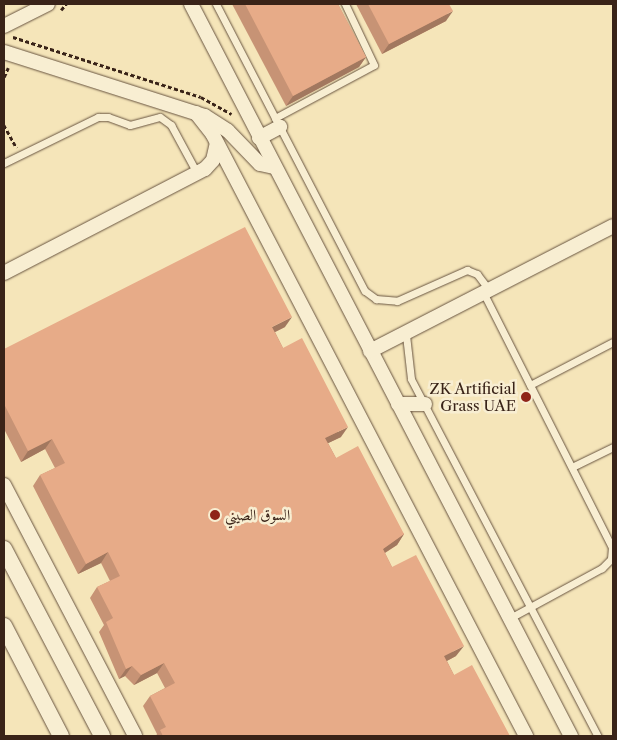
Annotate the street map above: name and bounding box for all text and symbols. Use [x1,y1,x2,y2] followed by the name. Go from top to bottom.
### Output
[429,379,516,414] place label: ZK Artificial Grass UAE
[520,391,532,403] marker: ZK Artificial Grass UAE
[225,506,290,524] place label: السوق الصيني
[209,509,221,521] marker: السوق الصيني

